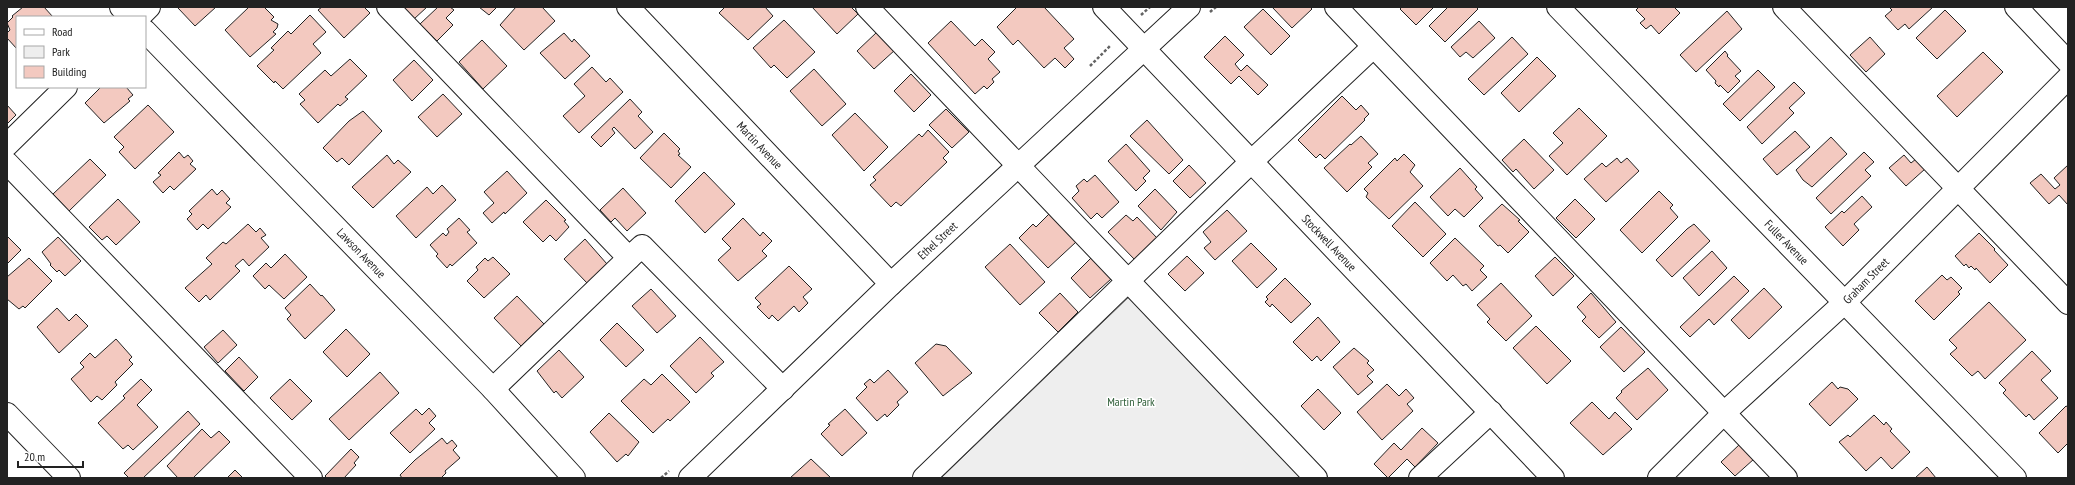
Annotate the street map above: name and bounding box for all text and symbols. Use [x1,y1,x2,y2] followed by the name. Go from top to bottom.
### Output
[16,16,146,88] legend
[52,24,72,39] text: Road
[52,44,70,59] text: Park
[52,64,87,79] text: Building
[734,118,786,172] street label: Martin Avenue
[1299,211,1360,274] street label: Stockwell Avenue
[1762,216,1812,268] street label: Fuller Avenue
[914,218,961,262] street label: Ethel Street
[334,225,389,281] street label: Lawson Avenue
[1839,254,1892,307] street label: Graham Street
[1107,394,1155,409] park label: Martin Park
[18,443,83,469] scale bar
[24,449,45,464] text: 20 m

